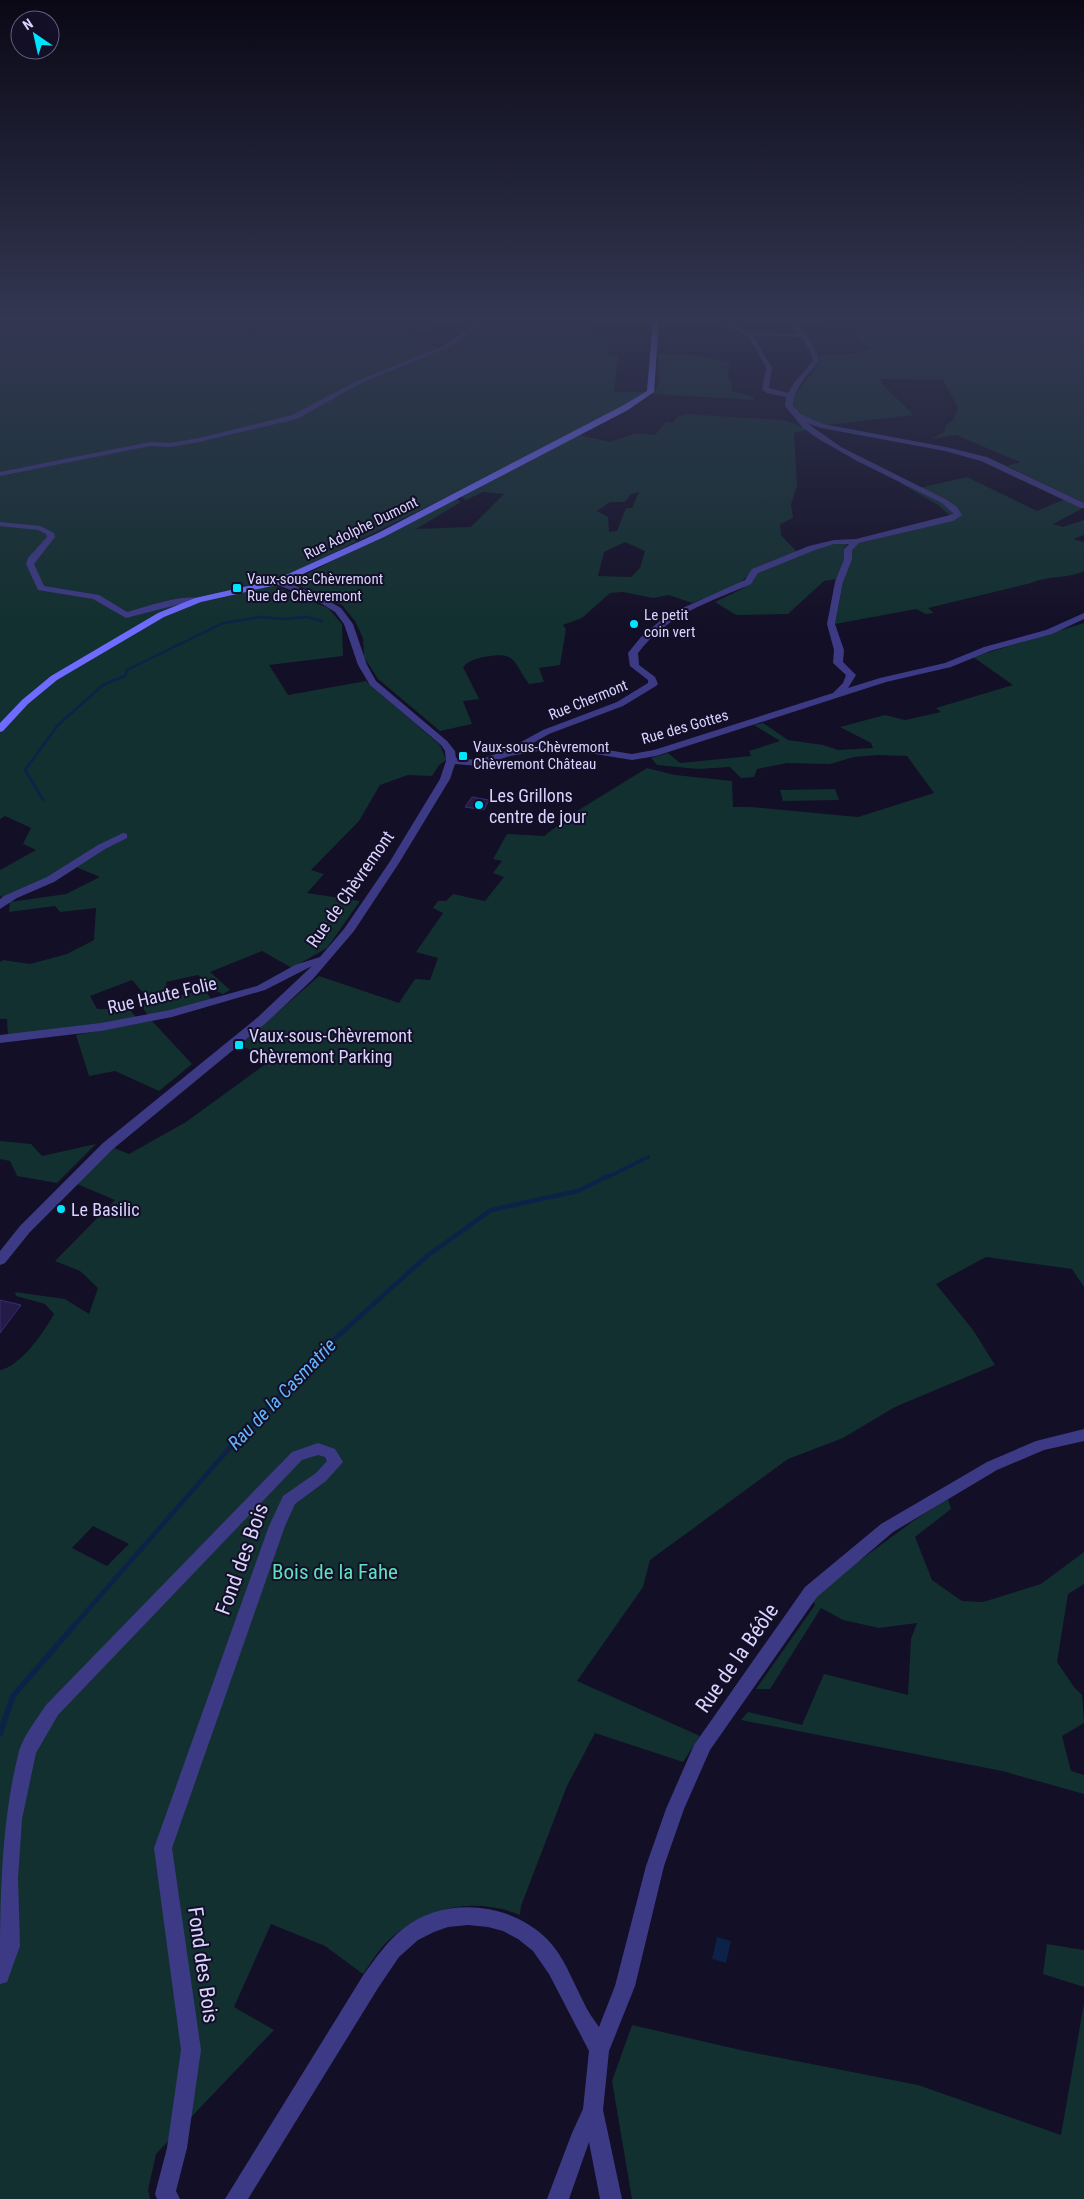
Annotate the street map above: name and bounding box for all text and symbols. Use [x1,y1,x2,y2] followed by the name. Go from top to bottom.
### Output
[10,10,60,60] north arrow
[20,15,36,33] text: N
[301,493,421,563] street label: Rue Adolphe Dumont
[247,570,383,605] place label: Vaux-sous-Chèvremont Rue de Chèvremont
[231,582,243,594] marker: Vaux-sous-Chèvremont Rue de Chèvremont
[644,606,695,641] place label: Le petit coin vert
[628,618,640,630] marker: Le petit coin vert
[546,676,630,724] street label: Rue Chermont
[639,706,731,748] street label: Rue des Gottes
[473,738,609,773] place label: Vaux-sous-Chèvremont Chèvremont Château
[457,750,469,762] marker: Vaux-sous-Chèvremont Chèvremont Château
[489,785,587,827] place label: Les Grillons centre de jour
[473,799,485,811] marker: Les Grillons centre de jour
[302,827,398,951] street label: Rue de Chèvremont
[105,972,219,1018] street label: Rue Haute Folie
[249,1025,412,1067] place label: Vaux-sous-Chèvremont Chèvremont Parking
[233,1039,245,1051] marker: Vaux-sous-Chèvremont Chèvremont Parking
[71,1199,140,1220] place label: Le Basilic
[55,1203,67,1215] marker: Le Basilic
[223,1334,341,1454] water label: Rau de la Casmatrie
[211,1500,273,1618] street label: Fond des Bois
[272,1560,398,1584] park label: Bois de la Fahe
[691,1599,783,1717] street label: Rue de la Béôle
[183,1905,223,2025] street label: Fond des Bois

